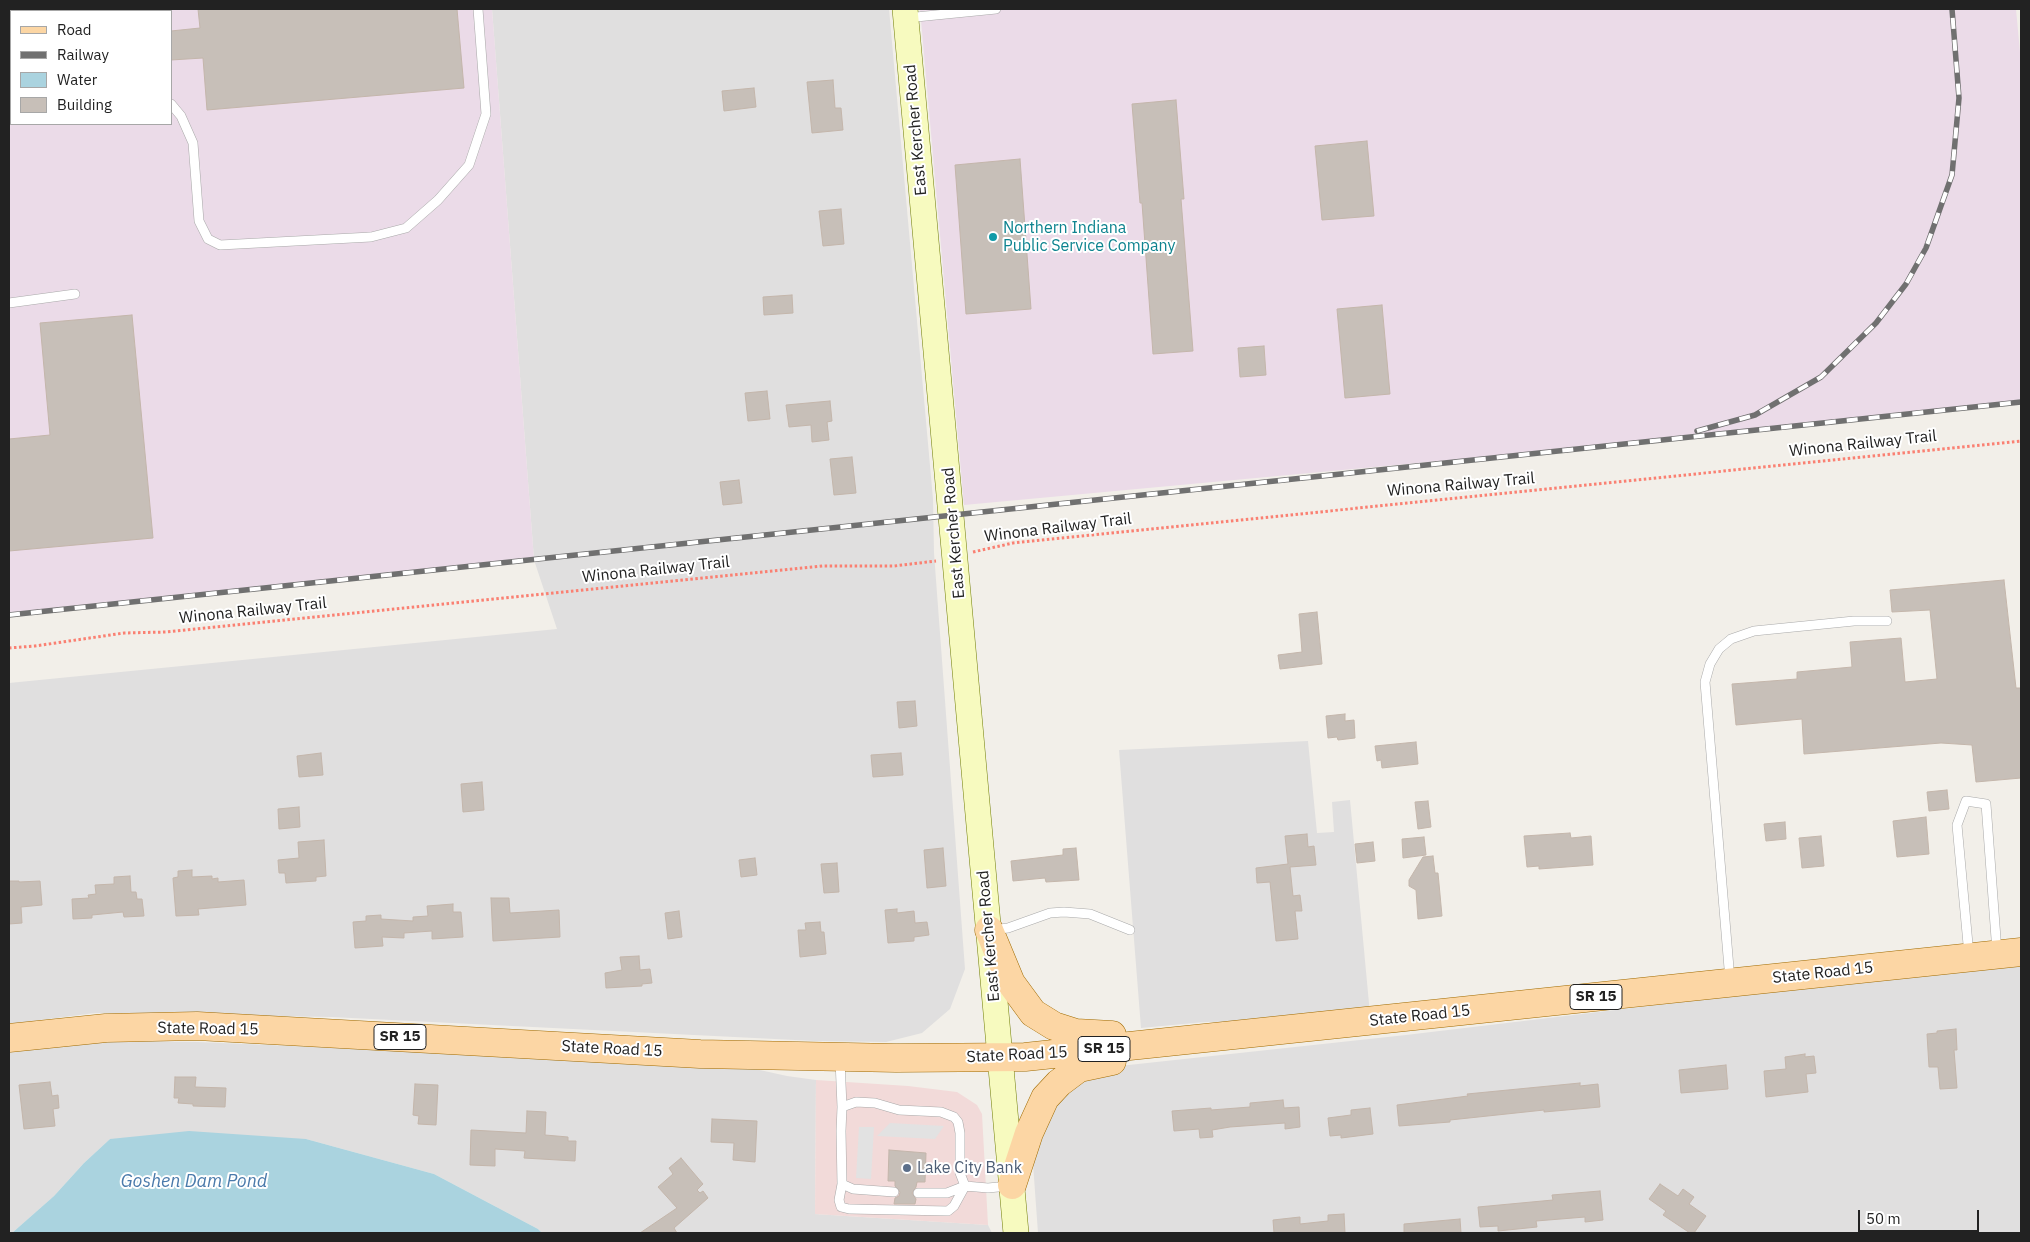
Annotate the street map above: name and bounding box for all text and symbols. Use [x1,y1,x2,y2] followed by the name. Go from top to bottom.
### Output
[10,10,172,125] legend
[57,20,92,39] text: Road
[57,45,109,64] text: Railway
[901,64,931,196] street label: East Kercher Road
[57,70,97,89] text: Water
[57,95,112,114] text: Building
[1003,218,1175,256] place label: Northern Indiana Public Service Company
[987,231,999,243] marker: Northern Indiana Public Service Company
[1788,427,1938,461] street label: Winona Railway Trail
[939,467,969,599] street label: East Kercher Road
[1386,469,1536,501] street label: Winona Railway Trail
[983,509,1133,547] street label: Winona Railway Trail
[581,553,731,587] street label: Winona Railway Trail
[178,594,328,628] street label: Winona Railway Trail
[974,870,1004,1002] street label: East Kercher Road
[1772,958,1874,988] street label: State Road 15
[1570,984,1622,1010] road number: SR 15
[1369,1001,1471,1031] street label: State Road 15
[157,1019,259,1039] street label: State Road 15
[374,1024,426,1050] road number: SR 15
[1078,1036,1130,1062] road number: SR 15
[561,1037,663,1061] street label: State Road 15
[966,1043,1068,1067] street label: State Road 15
[917,1158,1022,1178] place label: Lake City Bank
[901,1162,913,1174] marker: Lake City Bank
[121,1171,267,1193] water label: Goshen Dam Pond
[1860,1200,1981,1232] scale bar
[1866,1209,1901,1228] text: 50 m

